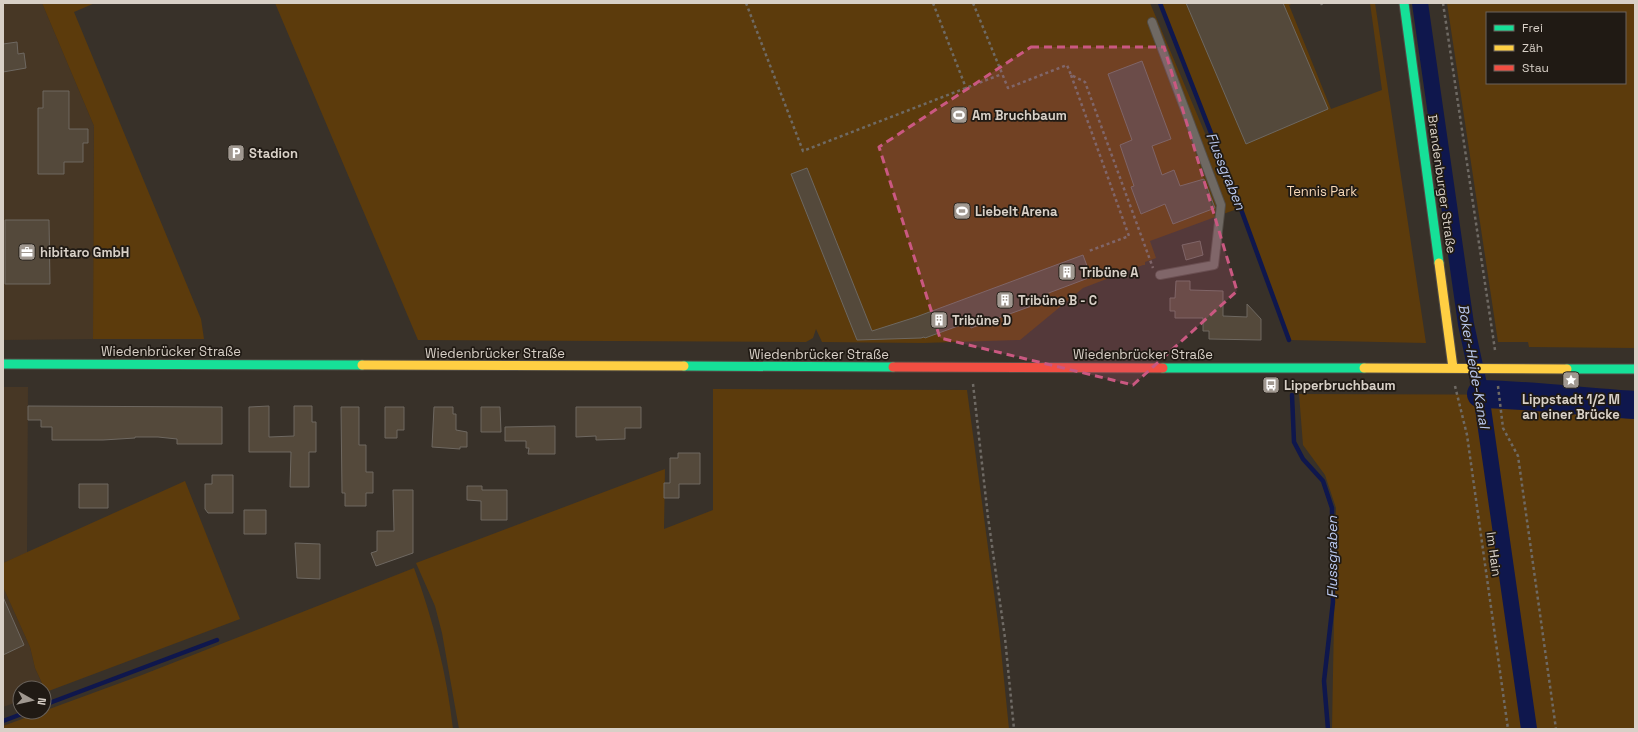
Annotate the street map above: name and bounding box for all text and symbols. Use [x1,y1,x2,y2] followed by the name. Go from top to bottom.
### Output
[1486,12,1626,84] legend
[1522,20,1543,36] text: Frei
[1522,40,1543,56] text: Zäh
[1522,60,1549,76] text: Stau
[949,105,969,125] sports icon: Am Bruchbaum
[972,107,1067,124] place label: Am Bruchbaum
[1424,113,1460,255] street label: Brandenburger Straße
[1202,129,1250,213] water label: Flussgraben
[226,143,246,163] parking icon: Stadion
[249,145,298,162] place label: Stadion
[1287,183,1357,200] park label: Tennis Park
[952,201,972,221] sports icon: Liebelt Arena
[975,203,1058,220] place label: Liebelt Arena
[17,242,37,262] office icon: hibitaro GmbH
[40,244,129,261] place label: hibitaro GmbH
[1057,262,1077,282] building icon: Tribüne A
[1080,264,1139,281] place label: Tribüne A
[995,290,1015,310] building icon: Tribüne B - C
[1018,292,1097,309] place label: Tribüne B - C
[1454,302,1494,431] water label: Boker-Heide-Kanal
[929,310,949,330] building icon: Tribüne D
[952,312,1011,329] place label: Tribüne D
[101,343,241,360] street label: Wiedenbrücker Straße
[425,345,565,362] street label: Wiedenbrücker Straße
[749,346,889,363] street label: Wiedenbrücker Straße
[1073,346,1213,363] street label: Wiedenbrücker Straße
[1561,370,1581,390] place icon: Lippstadt 1/2 M an einer Brücke
[1261,375,1281,395] bus stop icon: Lipperbruchbaum
[1284,377,1396,394] place label: Lipperbruchbaum
[1522,391,1620,423] place label: Lippstadt 1/2 M an einer Brücke
[1323,515,1341,598] water label: Flussgraben
[1482,531,1506,577] street label: Im Hain
[12,680,52,720] north arrow
[34,697,49,706] text: N

